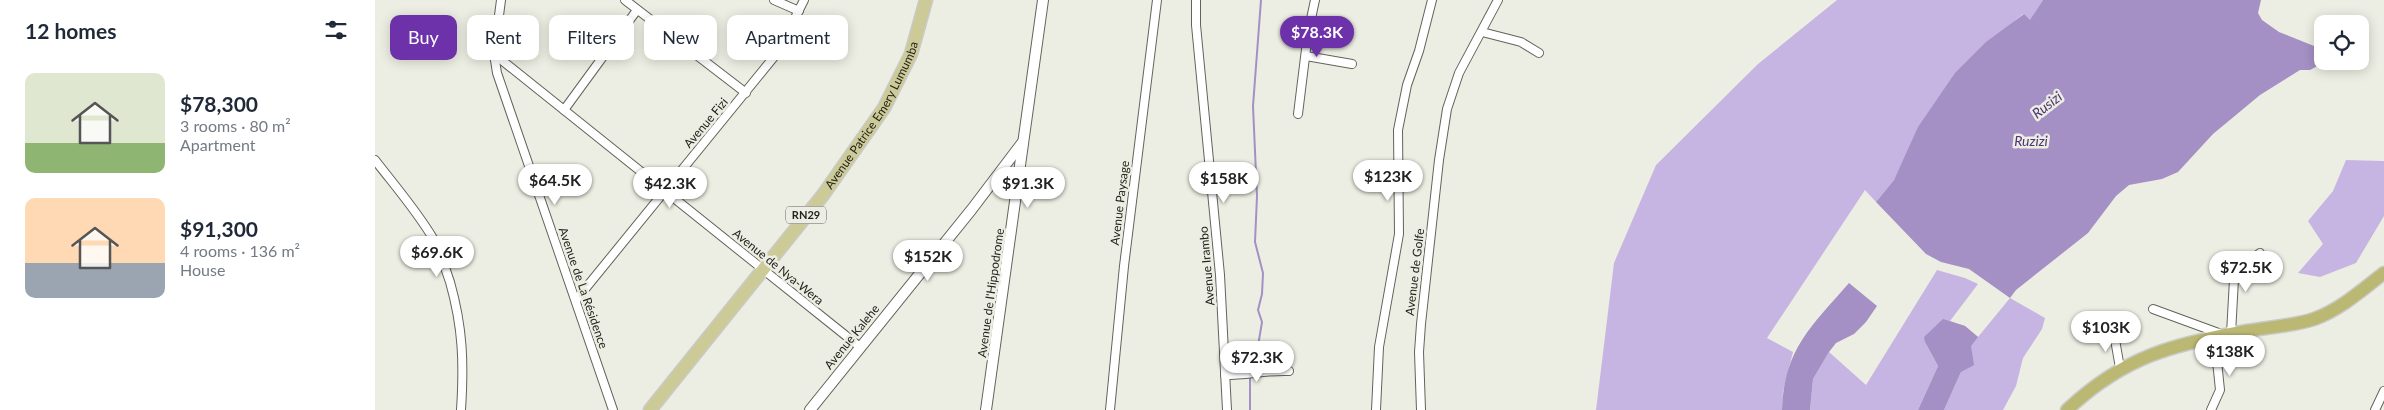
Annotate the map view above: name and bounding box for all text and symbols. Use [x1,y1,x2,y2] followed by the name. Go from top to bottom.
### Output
[390,15,457,60] chip: Buy
[467,15,539,60] chip: Rent
[549,15,634,60] chip: Filters
[644,15,717,60] chip: New
[727,15,848,60] chip: Apartment
[1276,15,1358,58] pin: $78.3K
[2314,15,2369,70] map controls
[2314,15,2369,70] button: locate
[322,16,350,44] icon: filters
[25,18,116,43] text: 12 homes
[1291,22,1343,41] text: $78.3K
[822,40,921,192] street label: Avenue Patrice Emery Lumumba
[2028,87,2066,122] water label: Rusizi
[180,91,258,116] text: $78,300
[65,93,125,153] icon: home
[680,95,731,151] street label: Avenue Fizi
[180,116,291,135] text: 3 rooms · 80 m²
[2014,132,2049,149] water label: Ruzizi
[180,135,255,154] text: Apartment
[1107,160,1132,246] street label: Avenue Paysage
[1353,160,1423,202] pin: $123K
[1189,162,1259,204] pin: $158K
[514,164,596,206] pin: $64.5K
[629,166,711,209] pin: $42.3K
[987,166,1069,209] pin: $91.3K
[1364,166,1412,185] text: $123K
[1200,168,1248,187] text: $158K
[529,170,581,189] text: $64.5K
[644,173,696,192] text: $42.3K
[1002,173,1054,192] text: $91.3K
[786,206,826,224] road number: RN29
[180,216,258,241] text: $91,300
[65,218,125,278] icon: home
[556,225,611,350] street label: Avenue de La Résidence
[730,225,827,308] street label: Avenue de Nya-Wera
[1196,225,1217,306] street label: Avenue Irambo
[974,227,1007,358] street label: Avenue de l'Hippodrome
[1402,228,1427,316] street label: Avenue de Golfe
[396,236,478,278] pin: $69.6K
[893,240,963,282] pin: $152K
[180,241,300,260] text: 4 rooms · 136 m²
[411,242,463,261] text: $69.6K
[904,246,952,265] text: $152K
[2205,250,2287,293] pin: $72.5K
[2220,257,2272,276] text: $72.5K
[180,260,225,279] text: House
[821,301,882,372] street label: Avenue Kalehe
[2071,310,2141,353] pin: $103K
[2082,317,2130,336] text: $103K
[2195,334,2265,377] pin: $138K
[1216,340,1298,383] pin: $72.3K
[2206,341,2254,360] text: $138K
[1231,347,1283,366] text: $72.3K

